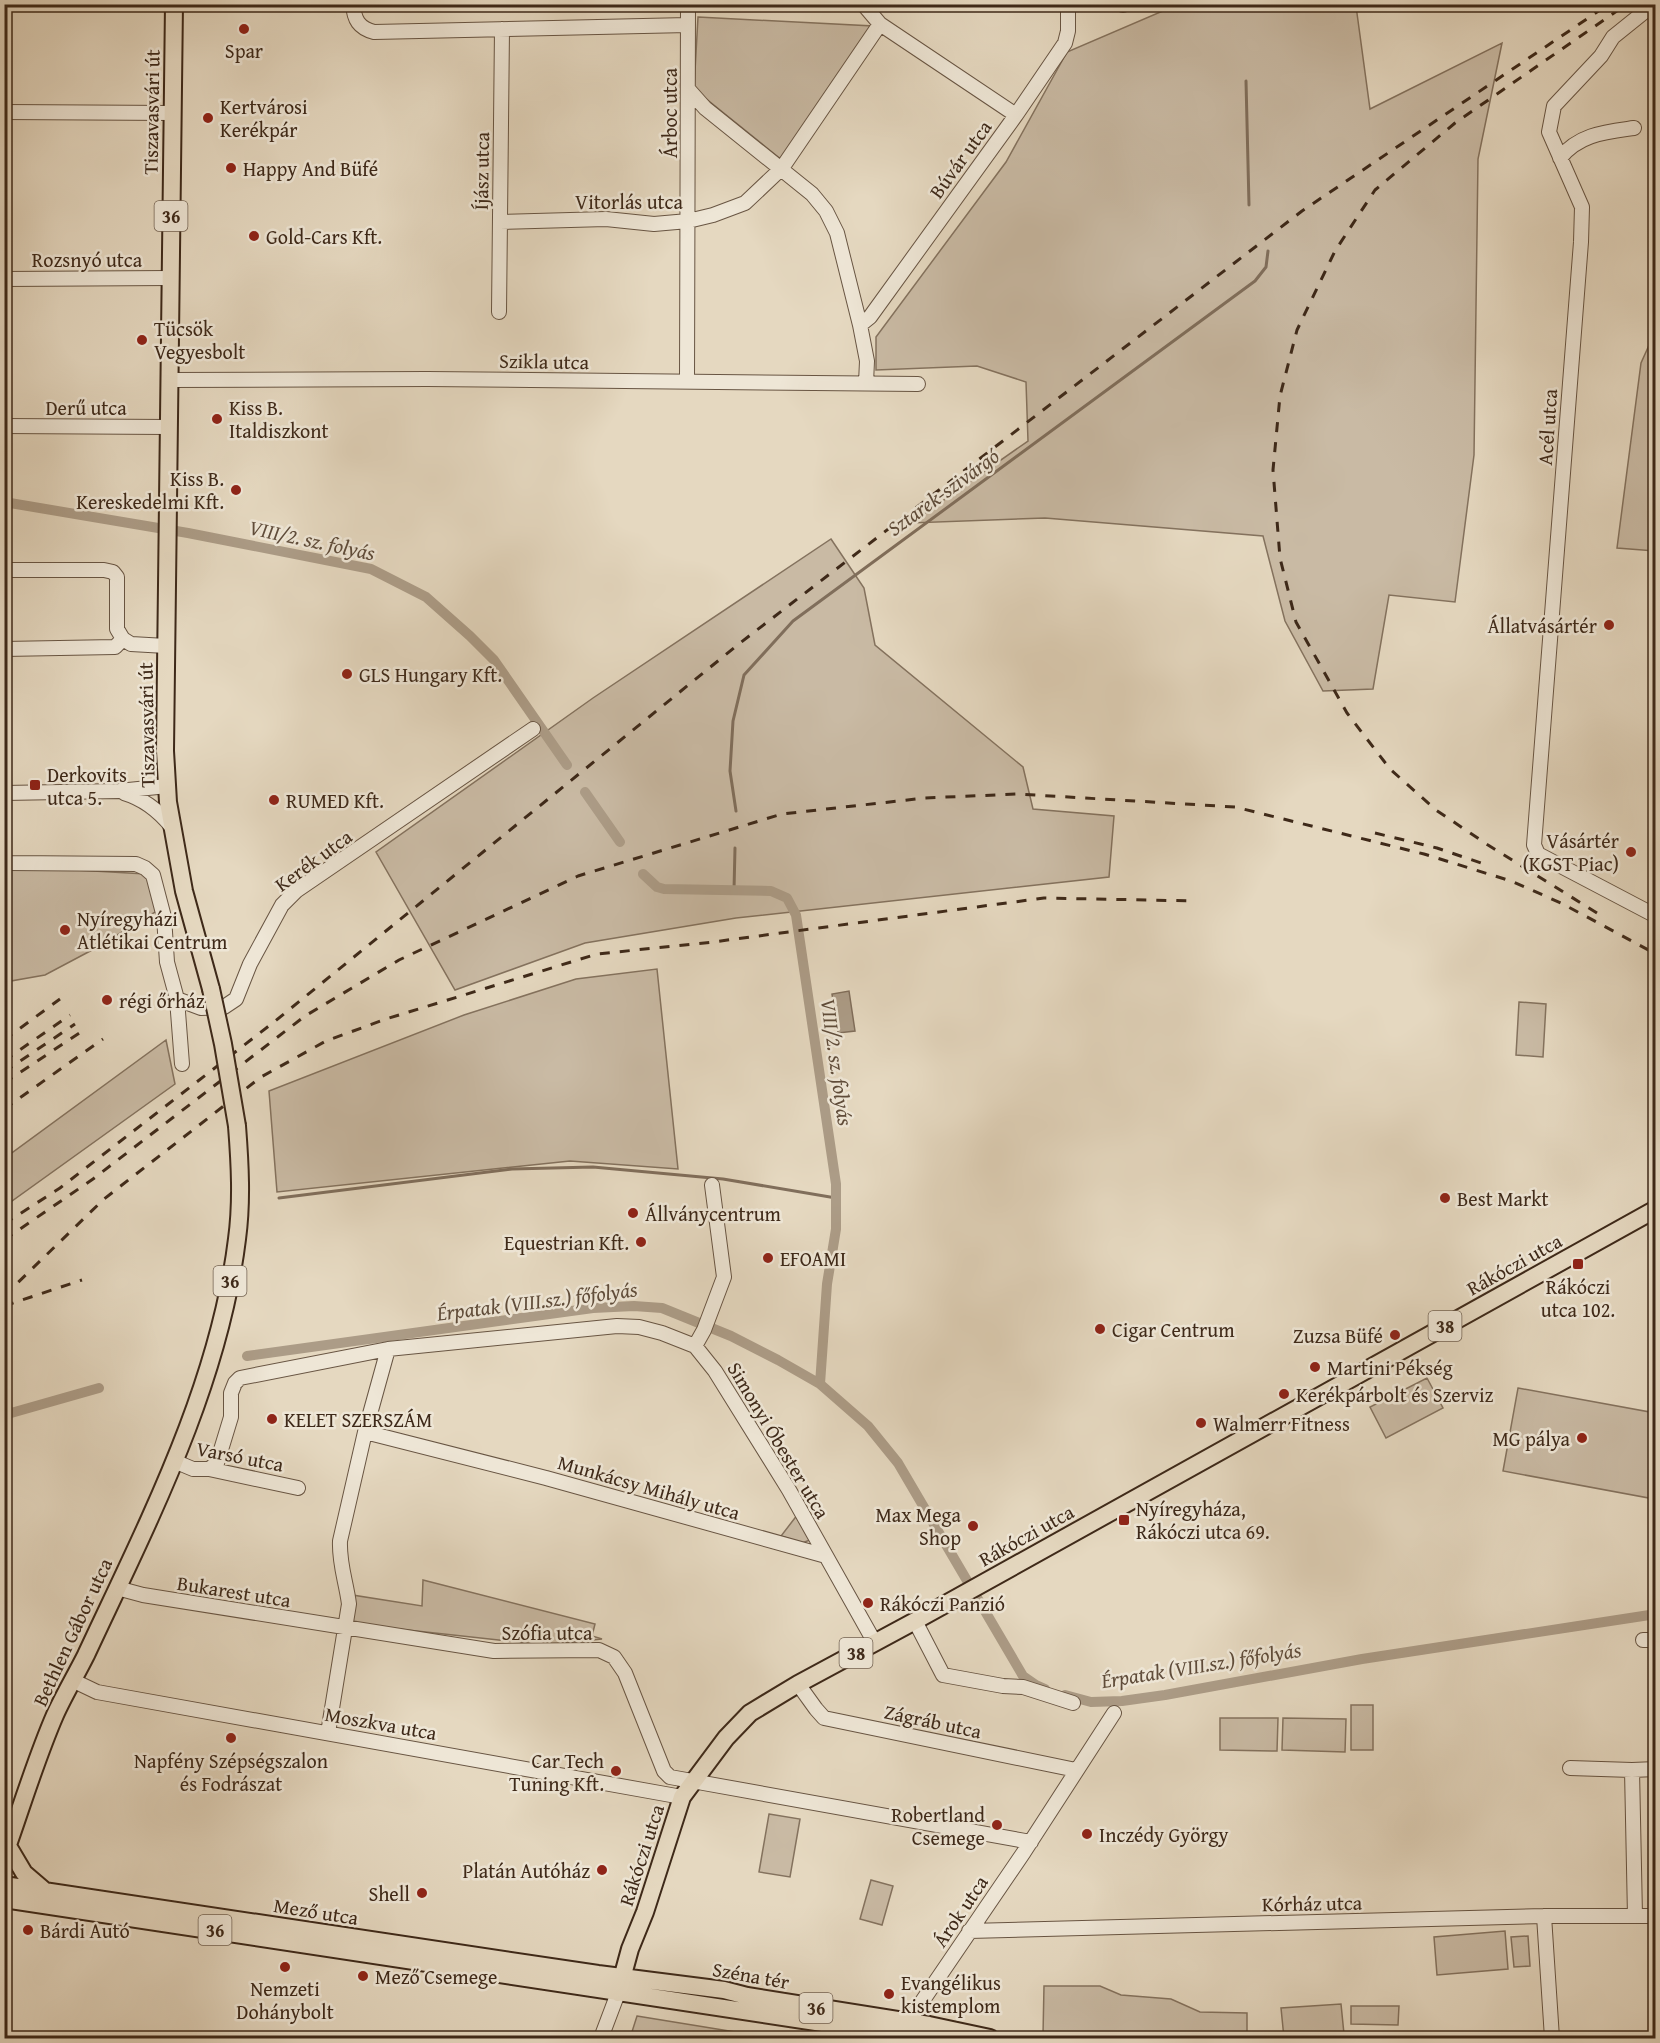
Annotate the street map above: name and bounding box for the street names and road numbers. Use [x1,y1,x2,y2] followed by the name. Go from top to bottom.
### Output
[135,49,167,175] street label: Tiszavasvári út
[655,67,684,158] street label: Árboc utca
[922,113,999,204] street label: Búvár utca
[466,131,496,210] street label: Íjász utca
[575,187,683,216] street label: Vitorlás utca
[154,201,188,231] road number: 36
[32,245,143,274] street label: Rozsnyó utca
[499,346,590,376] street label: Szikla utca
[1530,387,1564,466] street label: Acél utca
[45,393,127,422] street label: Derű utca
[130,662,162,788] street label: Tiszavasvári út
[268,822,358,898] street label: Kerék utca
[1461,1226,1567,1302] street label: Rákóczi utca
[214,1266,246,1296] road number: 36
[1428,1311,1462,1341] road number: 38
[721,1356,838,1524] street label: Simonyi Óbester utca
[194,1433,287,1479] street label: Varsó utca
[555,1447,744,1527] street label: Munkácsy Mihály utca
[973,1497,1079,1573] street label: Rákóczi utca
[25,1553,119,1711] street label: Bethlen Gábor utca
[175,1568,293,1614] street label: Bukarest utca
[502,1618,593,1647] street label: Szófia utca
[840,1638,872,1668] road number: 38
[882,1697,985,1746] street label: Zágráb utca
[323,1699,440,1747] street label: Moszkva utca
[611,1800,671,1909] street label: Rákóczi utca
[925,1869,995,1953] street label: Árok utca
[1262,1888,1363,1918] street label: Kórház utca
[272,1890,361,1932] street label: Mező utca
[198,1915,232,1945] road number: 36
[710,1954,792,1996] street label: Széna tér
[800,1993,832,2023] road number: 36

